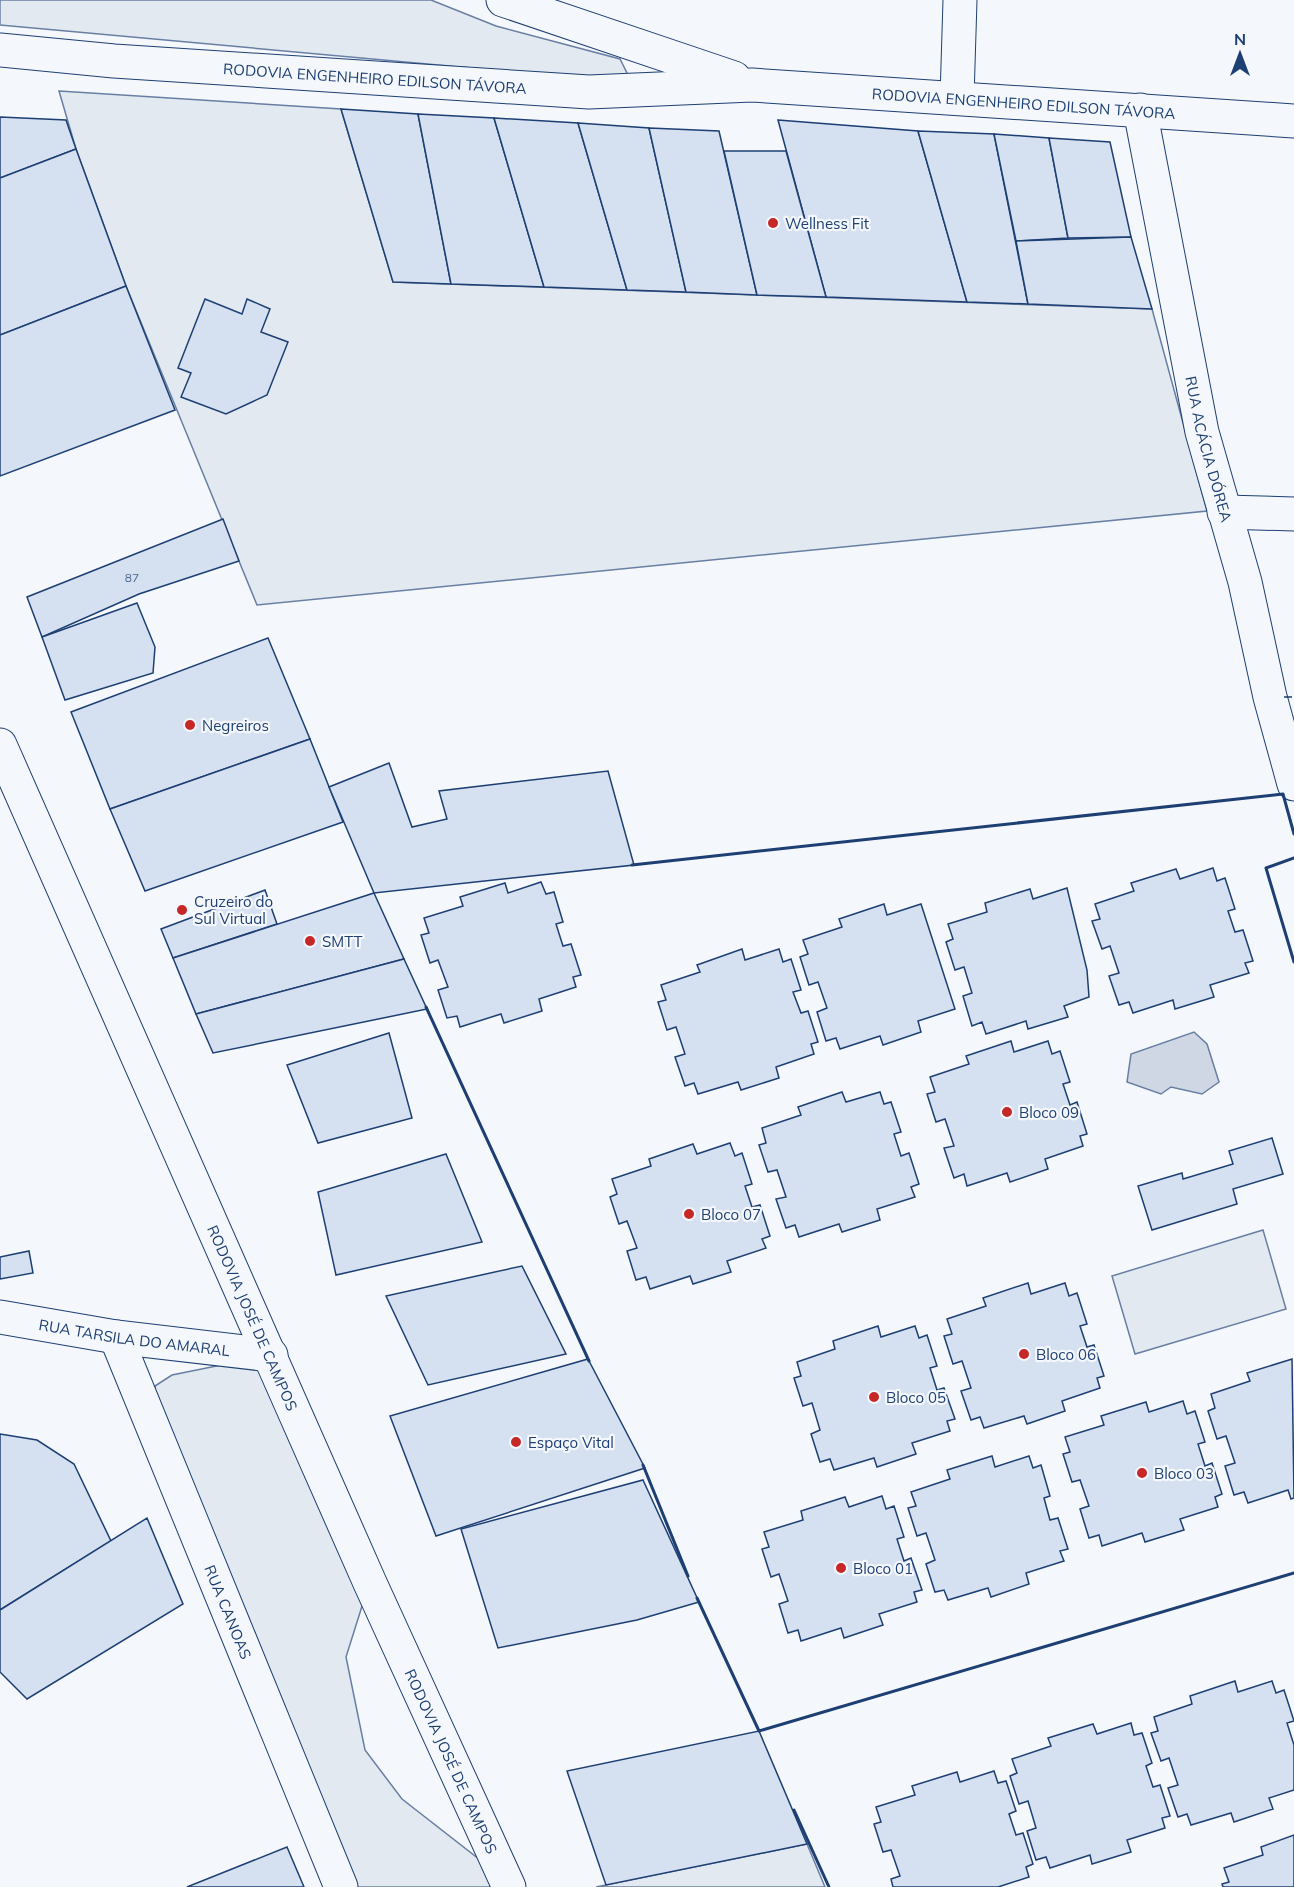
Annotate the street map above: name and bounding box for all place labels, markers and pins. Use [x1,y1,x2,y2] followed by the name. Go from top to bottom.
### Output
[785,214,869,233] place label: Wellness Fit
[766,216,780,230] marker: Wellness Fit
[202,716,269,735] place label: Negreiros
[183,718,197,732] marker: Negreiros
[194,892,273,928] place label: Cruzeiro do Sul Virtual
[175,903,189,917] marker: Cruzeiro do Sul Virtual
[322,932,363,951] place label: SMTT
[303,934,317,948] marker: SMTT
[1019,1103,1079,1122] place label: Bloco 09
[1000,1105,1014,1119] marker: Bloco 09
[701,1205,761,1224] place label: Bloco 07
[682,1207,696,1221] marker: Bloco 07
[1036,1345,1096,1364] place label: Bloco 06
[1017,1347,1031,1361] marker: Bloco 06
[886,1388,946,1407] place label: Bloco 05
[867,1390,881,1404] marker: Bloco 05
[528,1433,614,1452] place label: Espaço Vital
[509,1435,523,1449] marker: Espaço Vital
[1154,1464,1214,1483] place label: Bloco 03
[1135,1466,1149,1480] marker: Bloco 03
[853,1559,913,1578] place label: Bloco 01
[834,1561,848,1575] marker: Bloco 01

